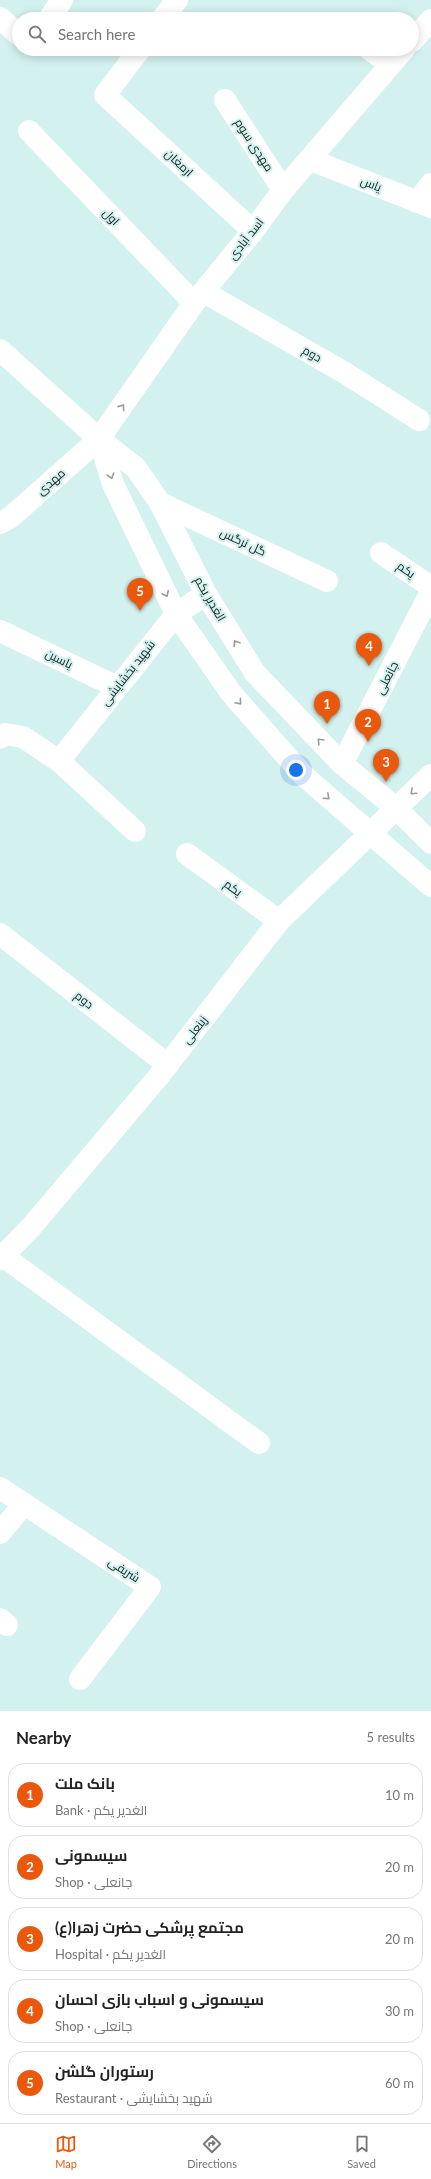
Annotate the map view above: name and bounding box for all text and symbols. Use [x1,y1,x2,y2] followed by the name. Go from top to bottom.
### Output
[12,12,419,56] search box
[26,23,48,45] icon: search
[58,25,135,43] text: Search here
[231,115,277,175] street label: مهدی سوم
[162,146,197,179] street label: ارمغان
[359,173,385,195] street label: یاس
[100,205,123,228] street label: اول
[225,215,267,263] street label: اسد آبادی
[299,342,325,366] street label: دوم
[117,404,125,411] one-way arrow
[33,465,68,498] street label: مهدی
[106,473,115,480] one-way arrow
[218,524,269,559] street label: گل نرگس
[394,558,419,582] street label: یکم
[191,574,229,624] street label: الغدیر یکم
[127,578,153,611] pin: 5
[161,590,169,597] one-way arrow
[356,633,382,666] pin: 4
[97,637,158,709] street label: شهید بخشایشی
[233,640,241,647] one-way arrow
[43,646,76,672] street label: یاسین
[372,659,401,697] street label: جانعلی
[314,691,340,724] pin: 1
[234,697,241,704] one-way arrow
[355,709,381,742] pin: 2
[317,738,325,746] one-way arrow
[373,749,399,782] pin: 3
[286,760,306,780] your location
[411,787,418,794] one-way arrow
[322,792,330,799] one-way arrow
[221,876,246,901] street label: یکم
[71,988,97,1013] street label: دوم
[179,1013,210,1047] street label: زینعلی
[106,1554,143,1585] street label: شریفی
[16,1727,71,1748] text: Nearby
[367,1729,415,1745] text: 5 results
[55,1774,115,1792] text: بانک ملت
[26,1787,34,1803] text: 1
[385,1787,414,1803] text: 10 m
[55,1802,147,1818] text: Bank · الغدیر یکم
[55,1846,128,1864] text: سیسمونی
[26,1859,34,1875] text: 2
[385,1859,414,1875] text: 20 m
[55,1874,132,1890] text: Shop · جانعلی
[55,1918,244,1936] text: مجتمع پرشکی حضرت زهرا(ع)
[26,1931,34,1947] text: 3
[385,1931,414,1947] text: 20 m
[55,1946,166,1962] text: Hospital · الغدیر یکم
[55,1990,264,2008] text: سیسمونی و اسباب بازی احسان
[26,2003,34,2019] text: 4
[385,2003,414,2019] text: 30 m
[55,2018,132,2034] text: Shop · جانعلی
[55,2062,154,2080] text: رستوران گلشن
[26,2075,34,2091] text: 5
[385,2075,414,2091] text: 60 m
[55,2090,212,2106] text: Restaurant · شهید بخشایشی
[55,2133,77,2170] tab: Map
[187,2133,237,2170] tab: Directions
[347,2133,376,2170] tab: Saved

